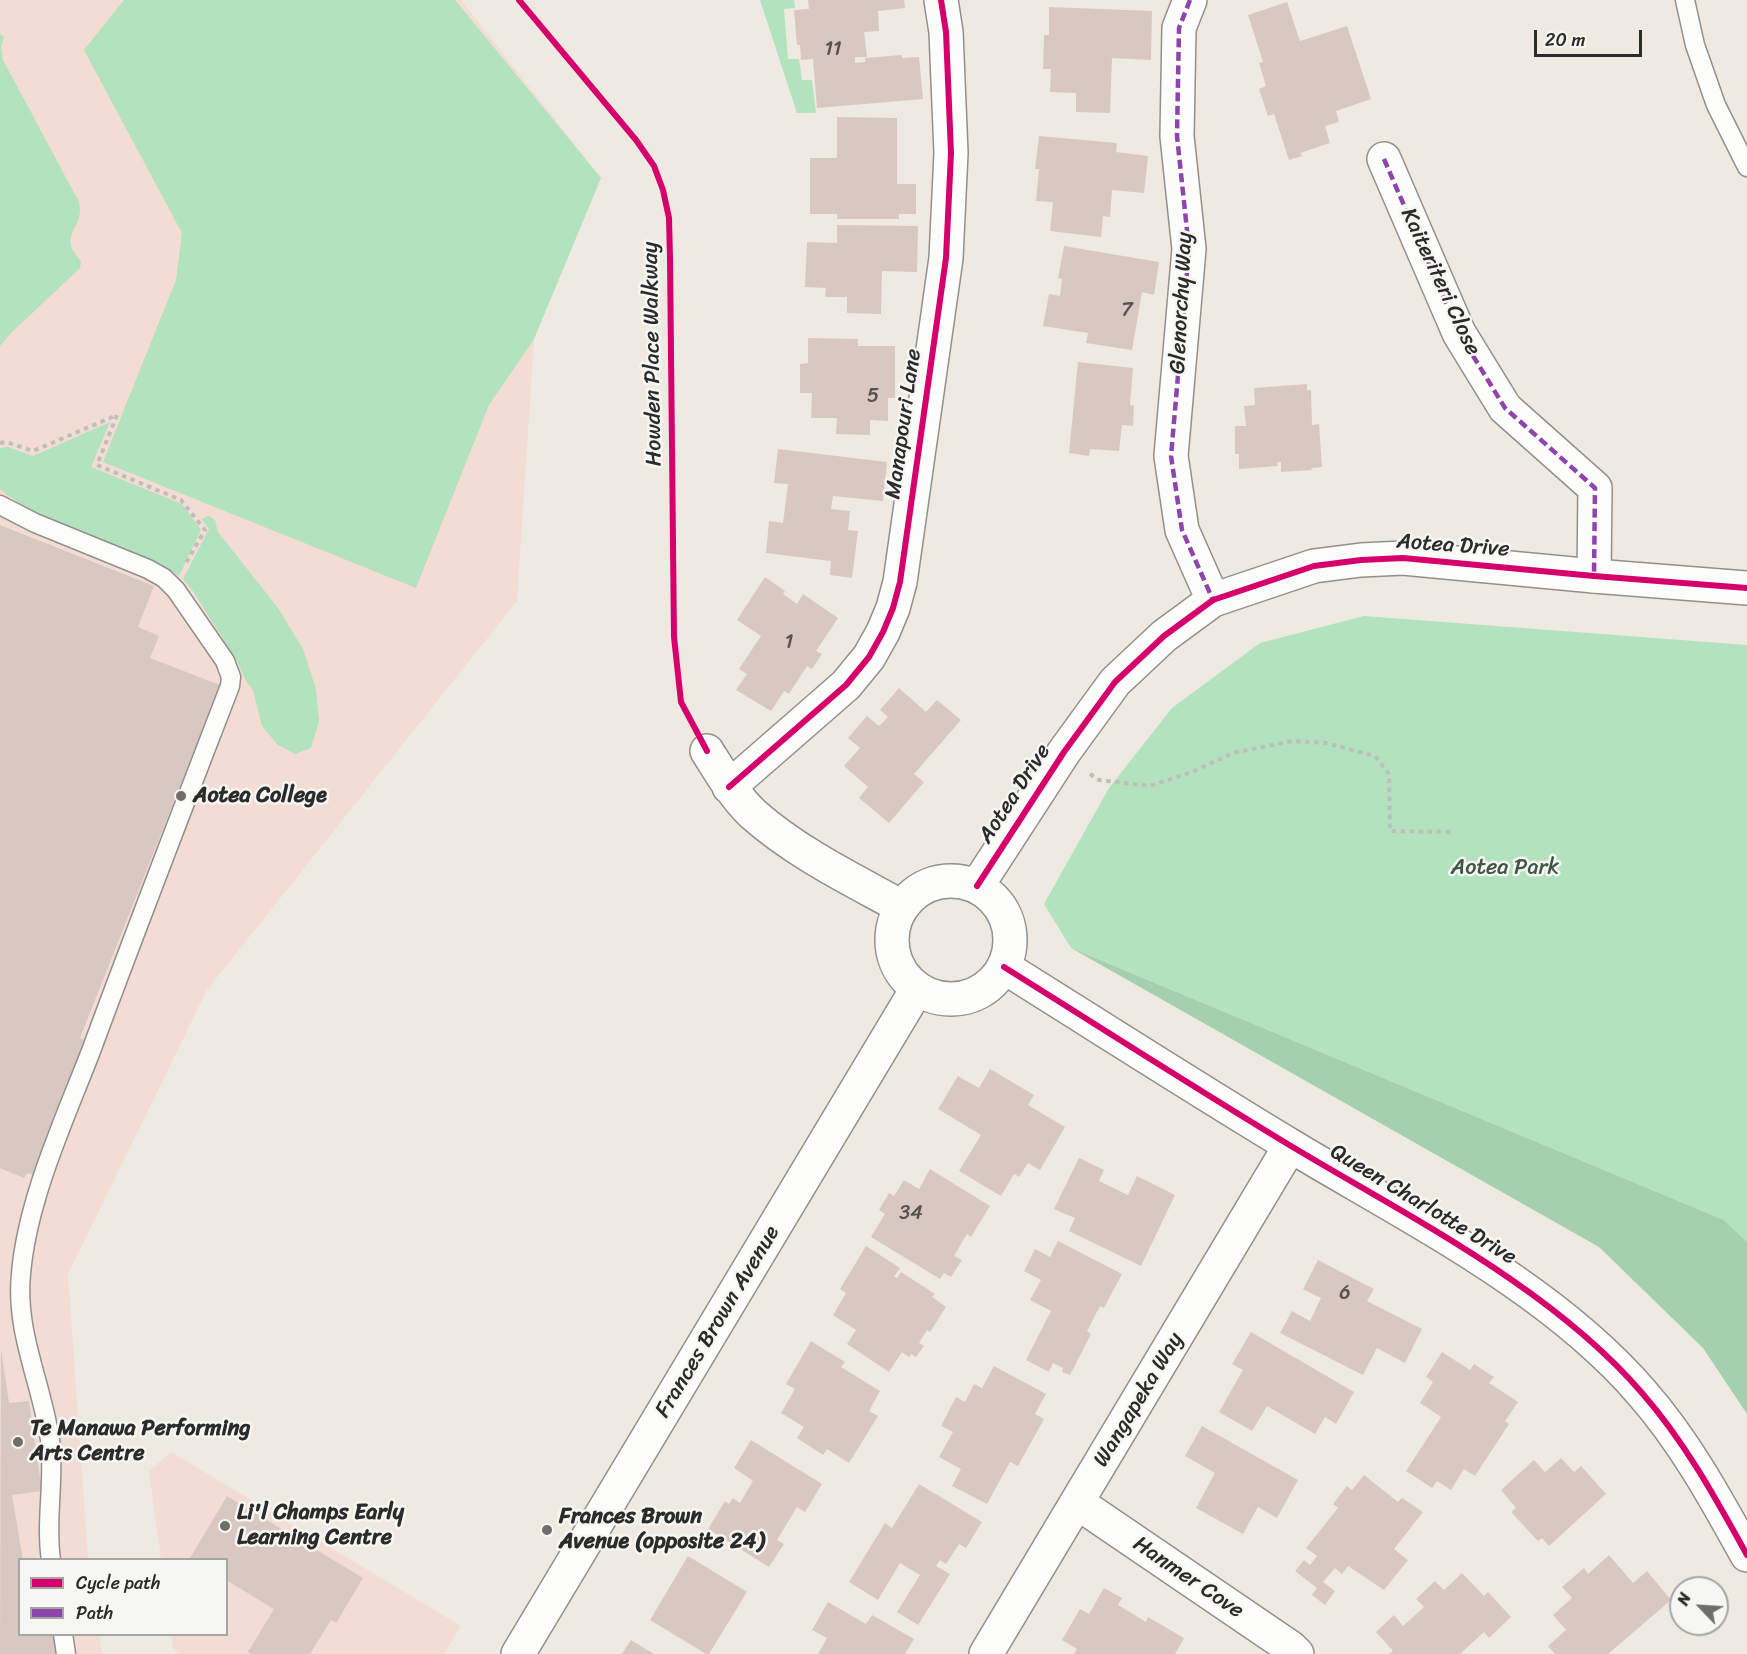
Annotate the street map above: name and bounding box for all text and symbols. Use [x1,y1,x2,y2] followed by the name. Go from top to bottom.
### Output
[1537,18,1645,56] scale bar
[1545,24,1585,56] text: 20 m
[824,38,842,62] house number: 11
[1394,204,1486,360] street label: Kaiteriteri Close
[1165,231,1199,375] street label: Glenorchy Way
[638,241,668,467] street label: Howden Place Walkway
[1121,299,1133,323] house number: 7
[880,347,928,501] street label: Manapouri Lane
[867,385,879,409] house number: 5
[1396,529,1510,563] street label: Aotea Drive
[785,631,793,655] house number: 1
[973,739,1057,849] street label: Aotea Drive
[193,783,327,809] place label: Aotea College
[174,789,188,803] marker: Aotea College
[1451,855,1559,881] park label: Aotea Park
[1325,1139,1521,1271] street label: Queen Charlotte Drive
[899,1202,923,1226] house number: 34
[650,1221,786,1423] street label: Frances Brown Avenue
[1339,1282,1351,1306] house number: 6
[1089,1328,1189,1472] street label: Wangapeka Way
[30,1416,251,1468] place label: Te Manawa Performing Arts Centre
[11,1435,25,1449] marker: Te Manawa Performing Arts Centre
[237,1500,404,1552] place label: Li'l Champs Early Learning Centre
[559,1504,764,1556] place label: Frances Brown Avenue (opposite 24)
[218,1519,232,1533] marker: Li'l Champs Early Learning Centre
[540,1523,554,1537] marker: Frances Brown Avenue (opposite 24)
[1128,1531,1248,1625] street label: Hanmer Cove
[18,1558,228,1636] legend
[76,1567,160,1599] text: Cycle path
[1669,1576,1729,1636] north arrow
[1669,1588,1700,1610] text: N
[76,1597,113,1629] text: Path

